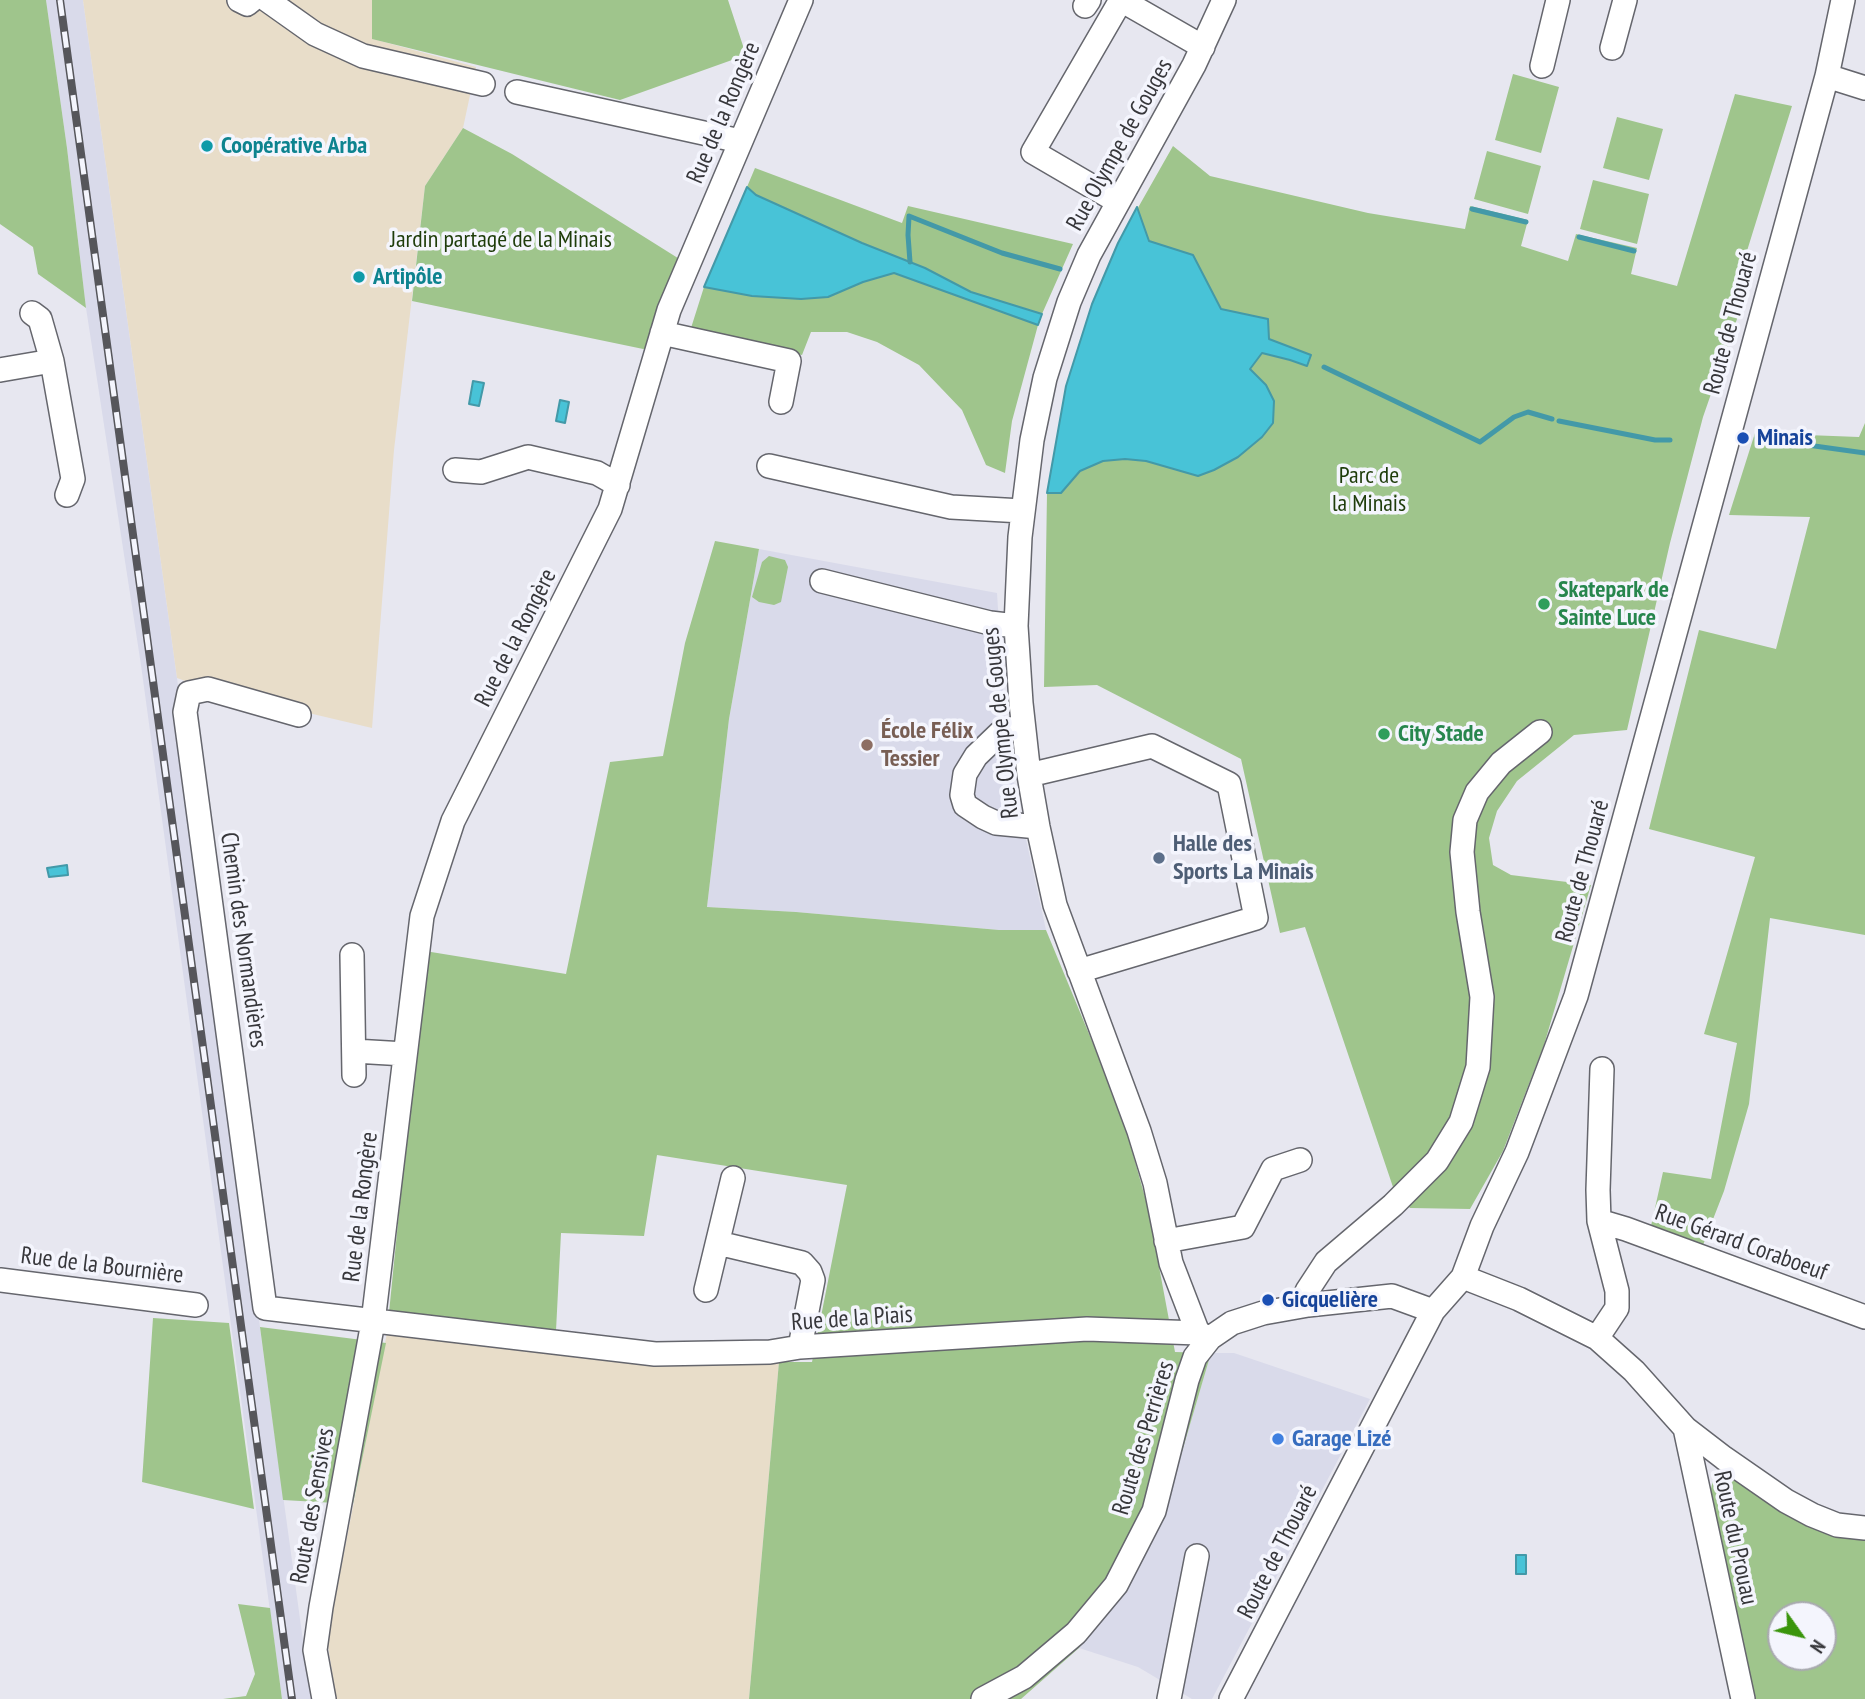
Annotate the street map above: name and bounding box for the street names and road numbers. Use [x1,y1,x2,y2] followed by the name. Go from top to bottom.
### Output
[681,38,767,188] street label: Rue de la Rongère
[1061,54,1179,236] street label: Rue Olympe de Gouges
[1698,249,1764,397] street label: Route de Thouaré
[469,564,563,712] street label: Rue de la Rongère
[977,626,1025,820] street label: Rue Olympe de Gouges
[1550,797,1616,945] street label: Route de Thouaré
[214,830,272,1050] street label: Chemin des Normandières
[338,1130,384,1284] street label: Rue de la Rongère
[1651,1199,1831,1287] street label: Rue Gérard Coraboeuf
[19,1242,185,1290] street label: Rue de la Bournière
[790,1300,914,1338] street label: Rue de la Piais
[1107,1358,1181,1518] street label: Route des Perrières
[285,1426,341,1586] street label: Route des Sensives
[1707,1468,1763,1608] street label: Route du Prouau
[1232,1480,1324,1624] street label: Route de Thouaré

